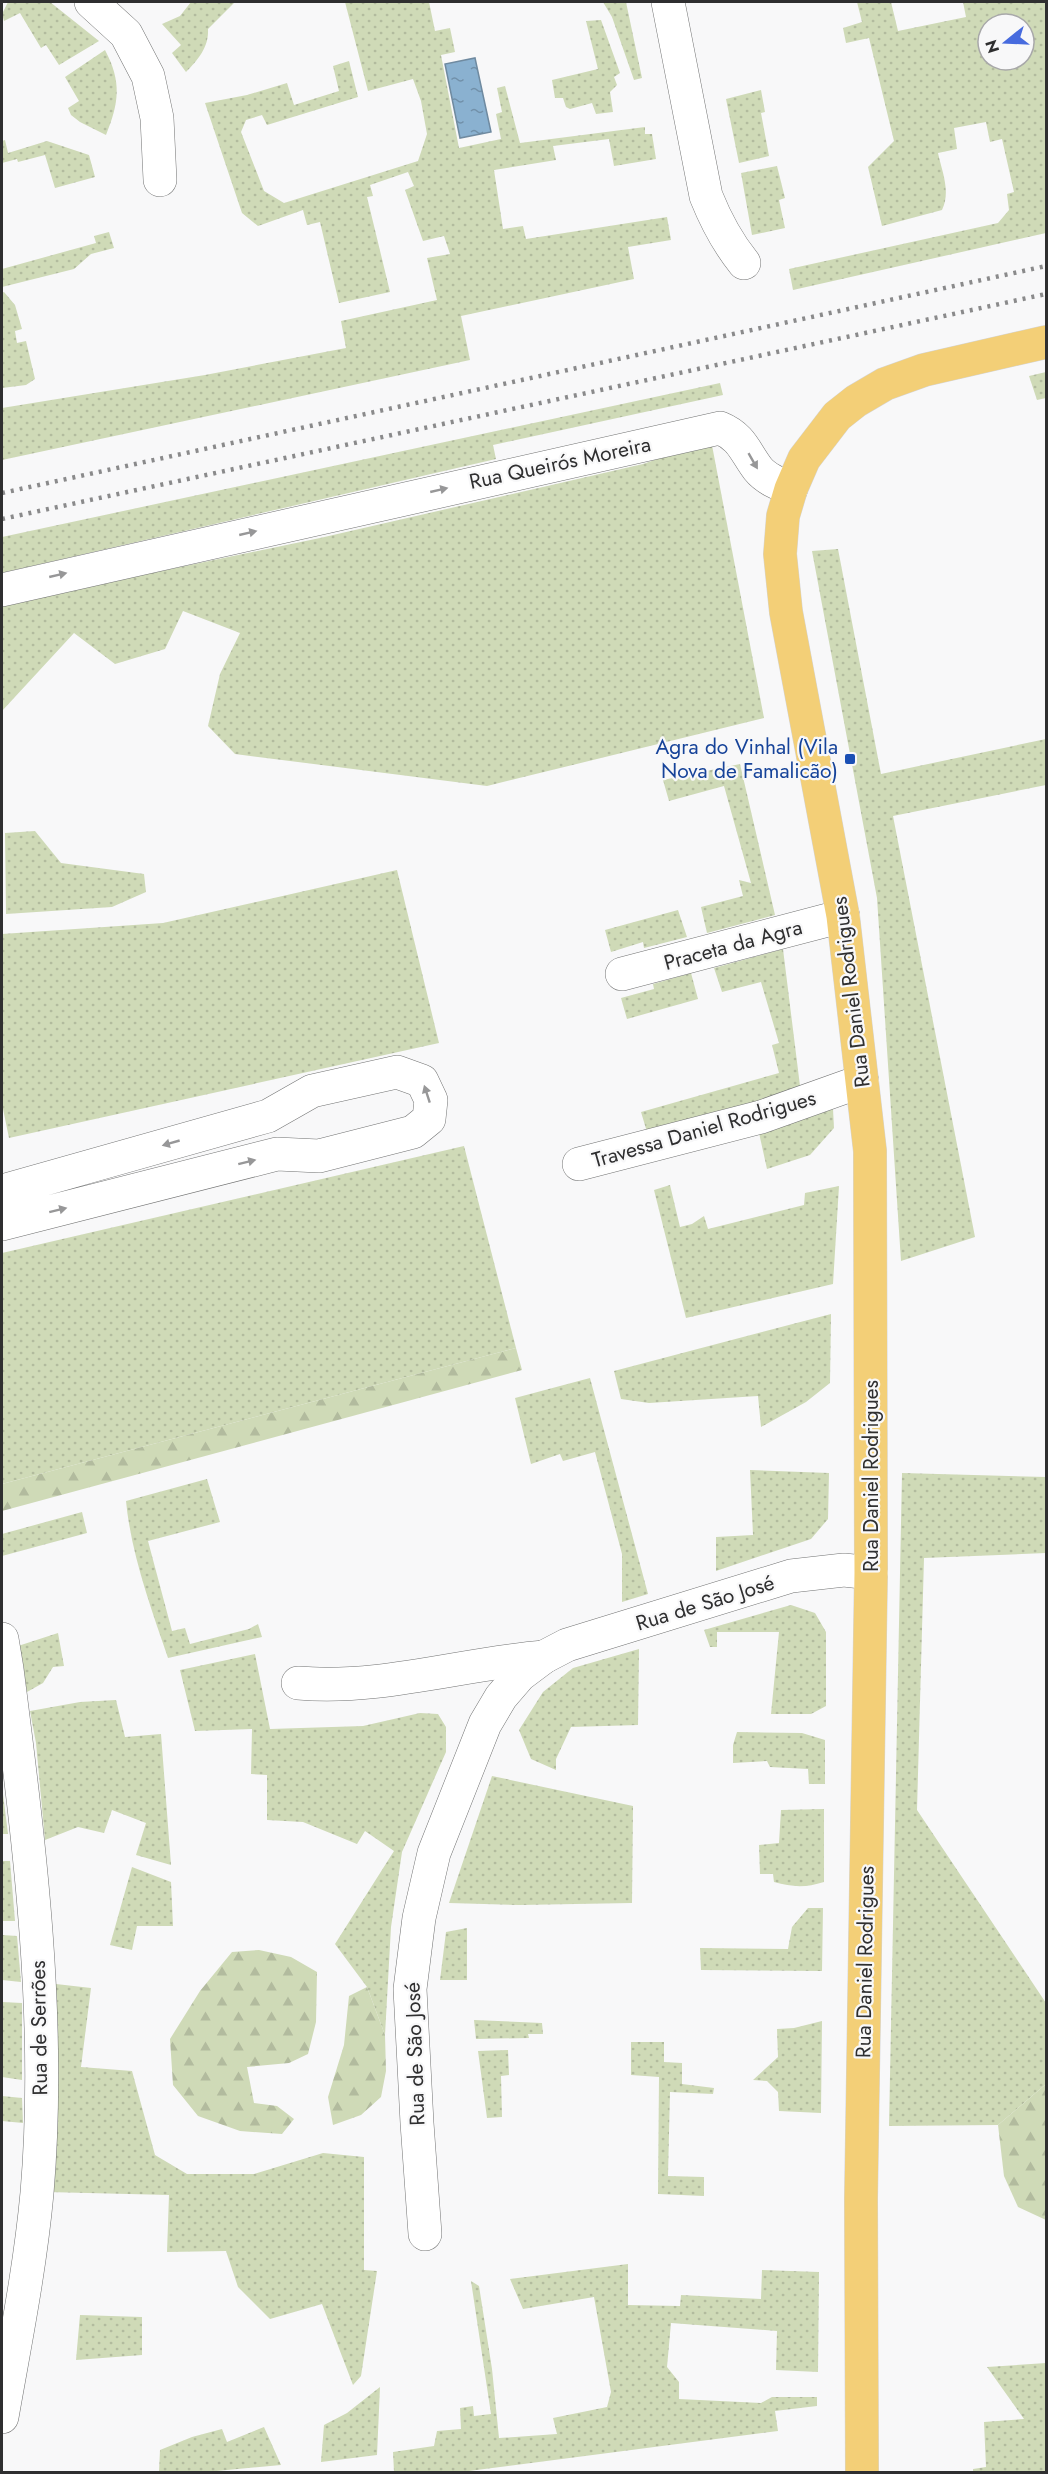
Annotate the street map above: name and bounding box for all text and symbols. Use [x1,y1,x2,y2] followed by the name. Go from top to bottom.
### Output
[976,12,1036,72] north arrow
[979,37,1005,56] text: N
[466,429,654,497] street label: Rua Queirós Moreira
[748,453,759,469] one-way arrow
[429,485,448,494] one-way arrow
[239,527,258,537] one-way arrow
[49,570,67,580] one-way arrow
[655,732,838,786] place label: Agra do Vinhal (Vila Nova de Famalicão)
[843,752,857,766] marker: Agra do Vinhal (Vila Nova de Famalicão)
[824,895,878,1089] street label: Rua Daniel Rodrigues
[660,912,806,978] street label: Praceta da Agra
[589,1083,819,1175] street label: Travessa Daniel Rodrigues
[422,1085,431,1103] one-way arrow
[162,1139,180,1149] one-way arrow
[238,1156,256,1166] one-way arrow
[49,1204,67,1214] one-way arrow
[856,1380,886,1572] street label: Rua Daniel Rodrigues
[632,1568,778,1638] street label: Rua de São José
[848,1866,882,2058] street label: Rua Daniel Rodrigues
[23,1960,55,2096] street label: Rua de Serrões
[397,1982,432,2126] street label: Rua de São José

